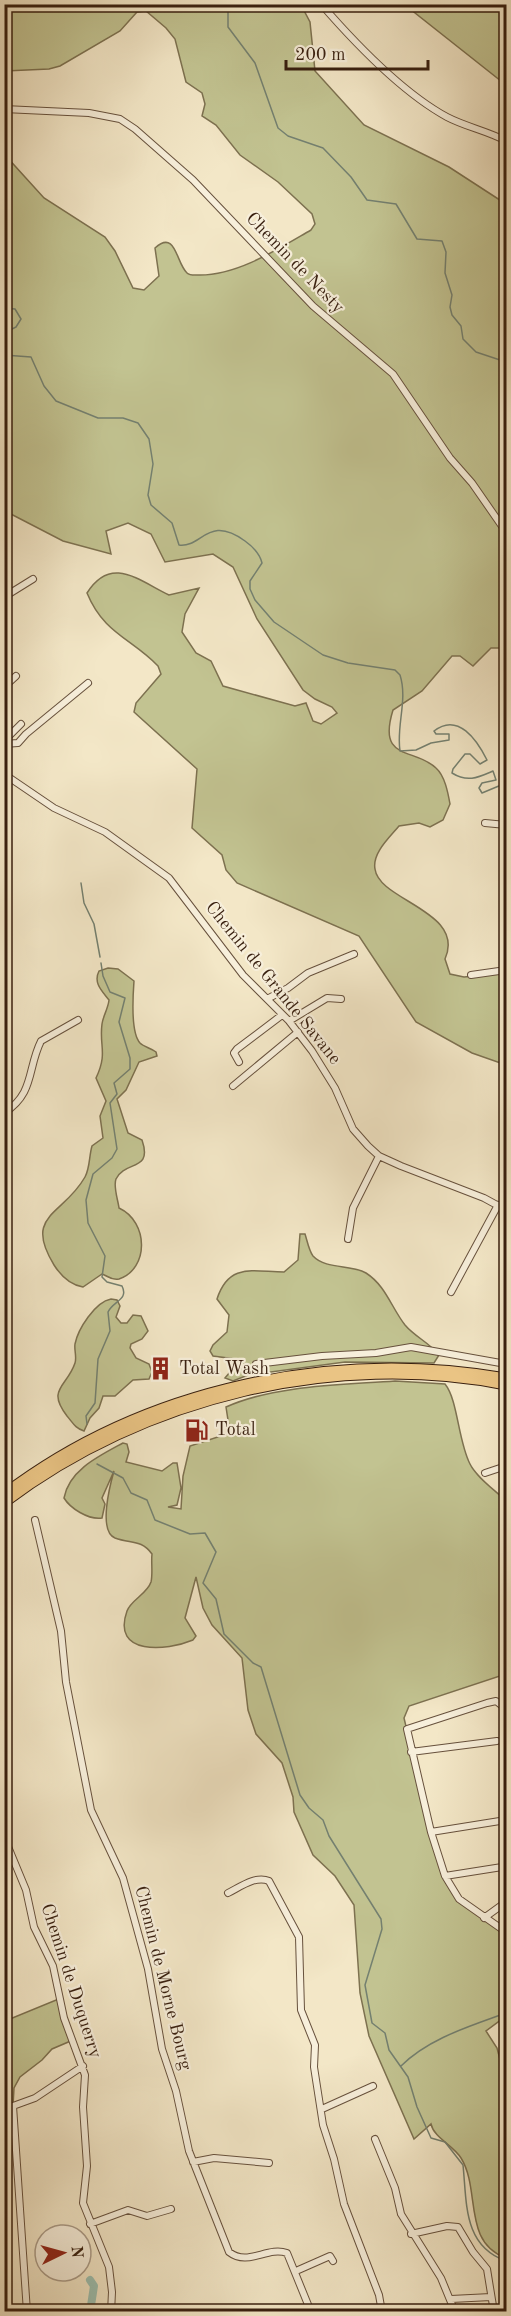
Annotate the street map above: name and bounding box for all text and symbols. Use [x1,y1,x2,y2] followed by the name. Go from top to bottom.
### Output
[286,33,428,71] scale bar
[295,46,346,64] text: 200 m
[242,209,348,317] street label: Chemin de Nesty
[202,898,344,1068] street label: Chemin de Grande Savane
[148,1356,174,1382] building icon: Total Wash
[179,1360,269,1378] place label: Total Wash
[184,1417,210,1443] fuel station icon: Total
[215,1421,256,1439] place label: Total
[131,1884,195,2072] street label: Chemin de Morne Bourg
[37,1901,105,2061] street label: Chemin de Duquerry
[33,2223,93,2283] north arrow
[67,2245,85,2259] text: N

